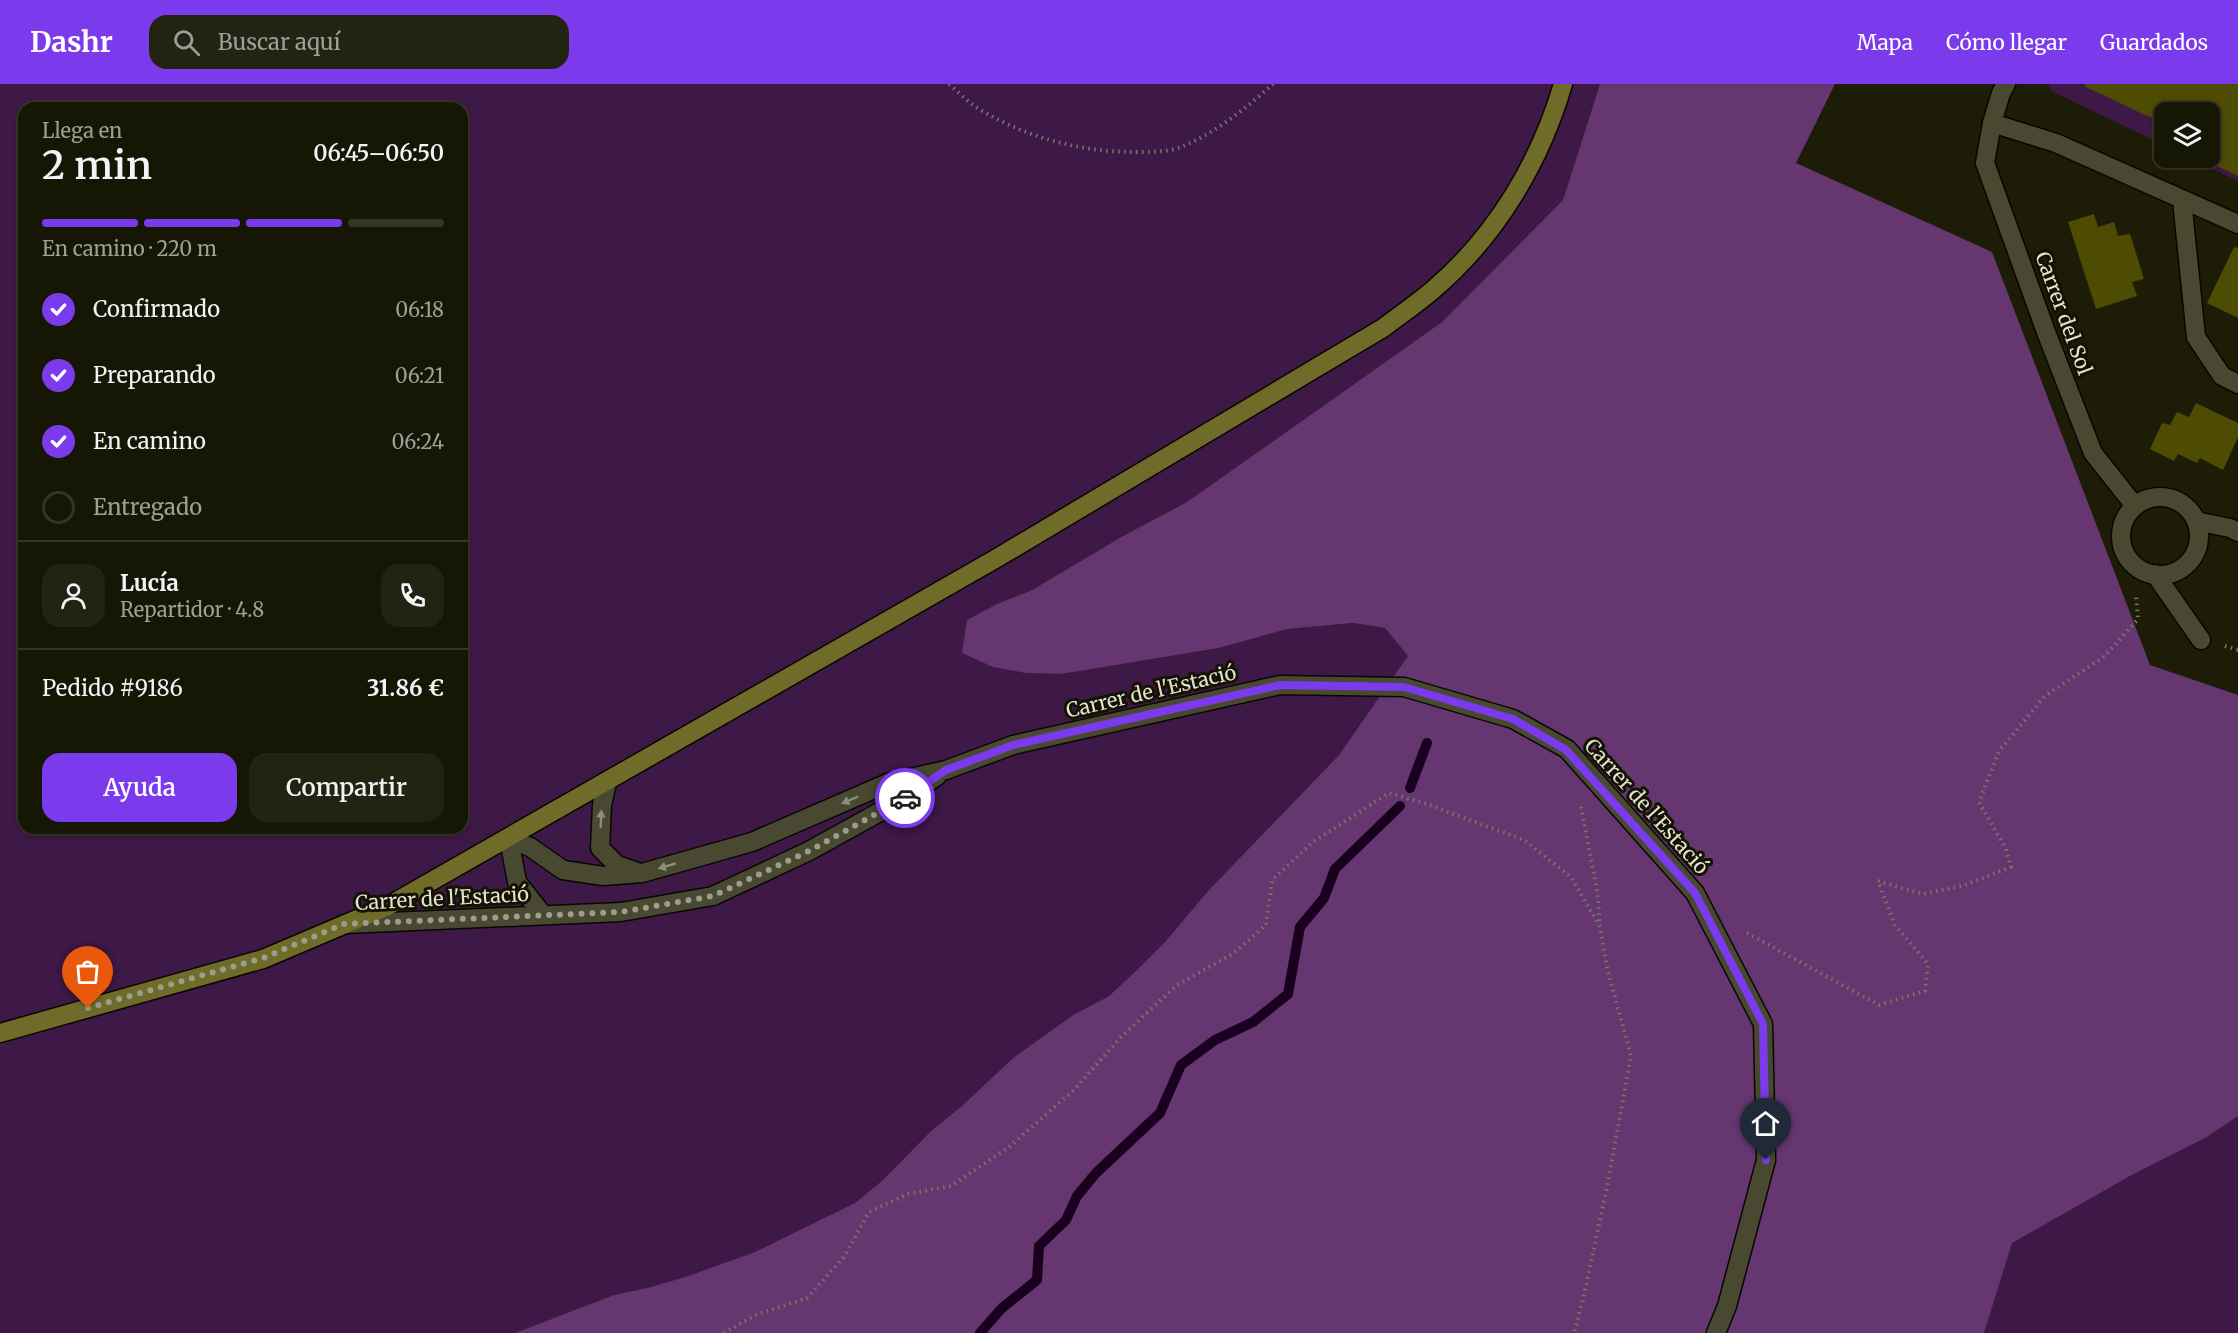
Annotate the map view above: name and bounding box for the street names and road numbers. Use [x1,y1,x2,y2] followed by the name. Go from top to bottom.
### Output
[2030,248,2098,378] street label: Carrer del Sol
[1063,659,1239,723] street label: Carrer de l'Estació
[1580,733,1715,879] street label: Carrer de l'Estació
[355,881,530,915] street label: Carrer de l'Estació

